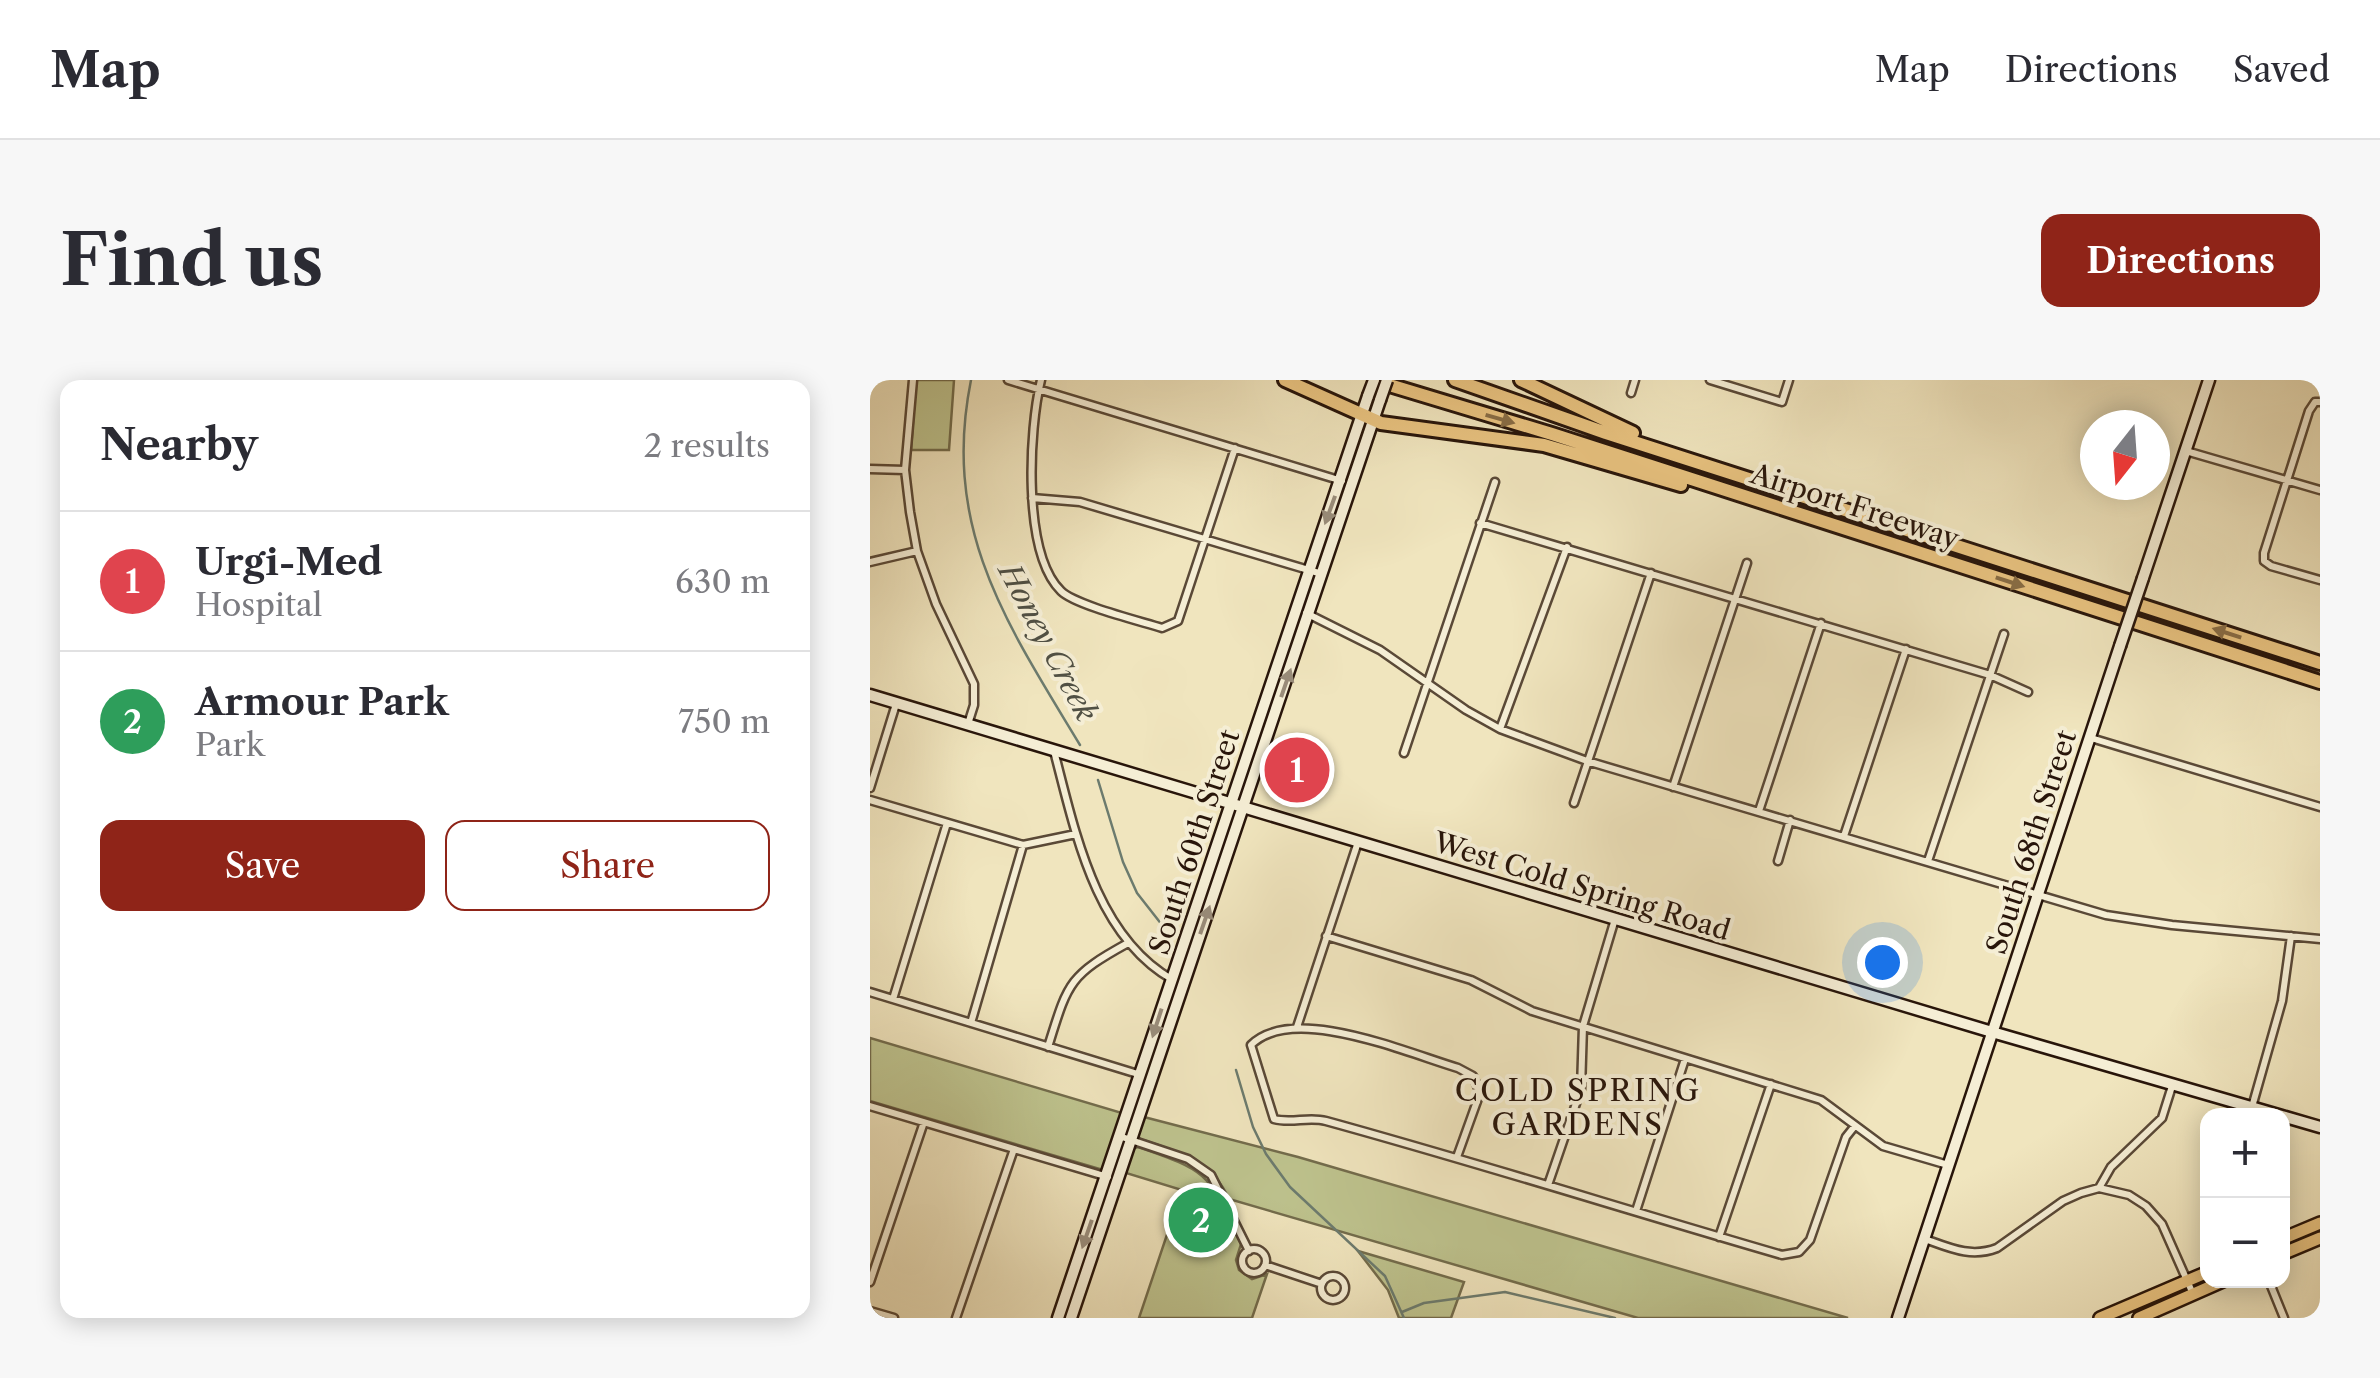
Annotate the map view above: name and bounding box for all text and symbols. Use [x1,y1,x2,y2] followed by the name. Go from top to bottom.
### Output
[50,40,161,99] text: Map
[1875,48,1950,91] text: Map
[2005,48,2178,91] text: Directions
[2233,48,2330,91] text: Saved
[2041,214,2320,307] button: Directions
[60,217,323,303] text: Find us
[2080,410,2170,500] north arrow
[1485,412,1516,427] one-way arrow
[100,419,258,471] text: Nearby
[644,426,770,465] text: 2 results
[1746,456,1964,556] street label: Airport Freeway
[1322,495,1337,525] one-way arrow
[195,538,383,585] text: Urgi-Med
[990,555,1105,728] water label: Honey Creek
[125,562,140,601] text: 1
[675,562,770,601] text: 630 m
[1995,576,2025,591] one-way arrow
[195,585,322,624] text: Hospital
[2212,625,2242,640] one-way arrow
[1279,667,1294,697] one-way arrow
[195,678,449,725] text: Armour Park
[123,702,142,741] text: 2
[678,702,770,741] text: 750 m
[195,725,265,764] text: Park
[1142,725,1246,959] street label: South 60th Street
[1979,726,2083,958] street label: South 68th Street
[1264,732,1330,808] pin: 1
[100,820,425,911] button: Save
[445,820,770,911] button: Share
[1429,824,1734,947] street label: West Cold Spring Road
[1198,905,1213,935] one-way arrow
[1857,937,1908,988] your location
[1149,1008,1164,1038] one-way arrow
[1455,1072,1701,1143] district label: COLD SPRING GARDENS
[2200,1108,2290,1288] map controls
[2200,1108,2290,1198] button: +
[1168,1182,1234,1258] pin: 2
[2200,1198,2290,1288] button: −
[1078,1219,1093,1249] one-way arrow

